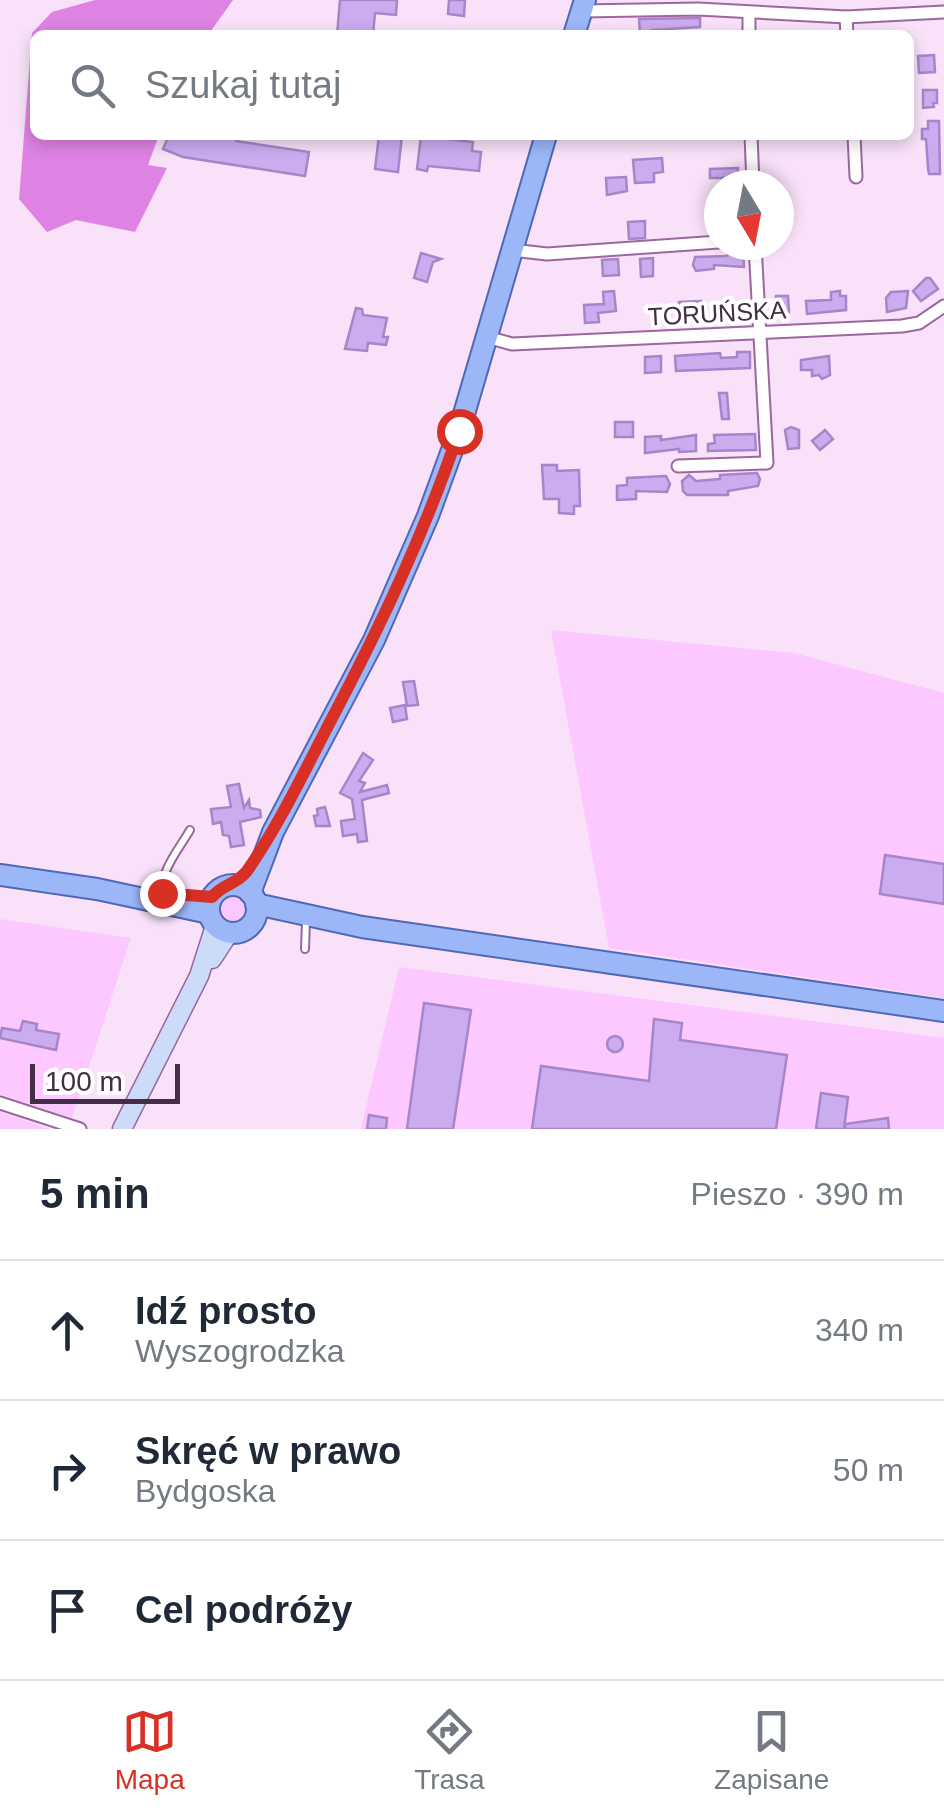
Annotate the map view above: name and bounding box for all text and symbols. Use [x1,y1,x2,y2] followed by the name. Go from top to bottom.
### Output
[30,30,914,140] search box
[65,58,120,113] icon: search
[145,64,341,106] text: Szukaj tutaj
[704,170,794,260] north arrow
[647,295,787,331] street label: TORUŃSKA
[437,409,483,455] route start
[140,871,186,917] route end
[30,1059,180,1104] scale bar
[45,1066,123,1097] text: 100 m
[40,1170,150,1217] text: 5 min
[691,1176,904,1212] text: Pieszo · 390 m
[135,1290,317,1332] text: Idź prosto
[40,1303,95,1358] icon: ahead
[815,1312,904,1348] text: 340 m
[135,1333,345,1369] text: Wyszogrodzka
[135,1430,401,1472] text: Skręć w prawo
[40,1443,95,1498] icon: right
[833,1452,904,1488] text: 50 m
[135,1473,276,1509] text: Bydgoska
[40,1583,95,1638] icon: arrive
[135,1589,352,1631] text: Cel podróży
[115,1704,185,1796] tab: Mapa
[414,1704,485,1796] tab: Trasa
[714,1704,829,1796] tab: Zapisane

